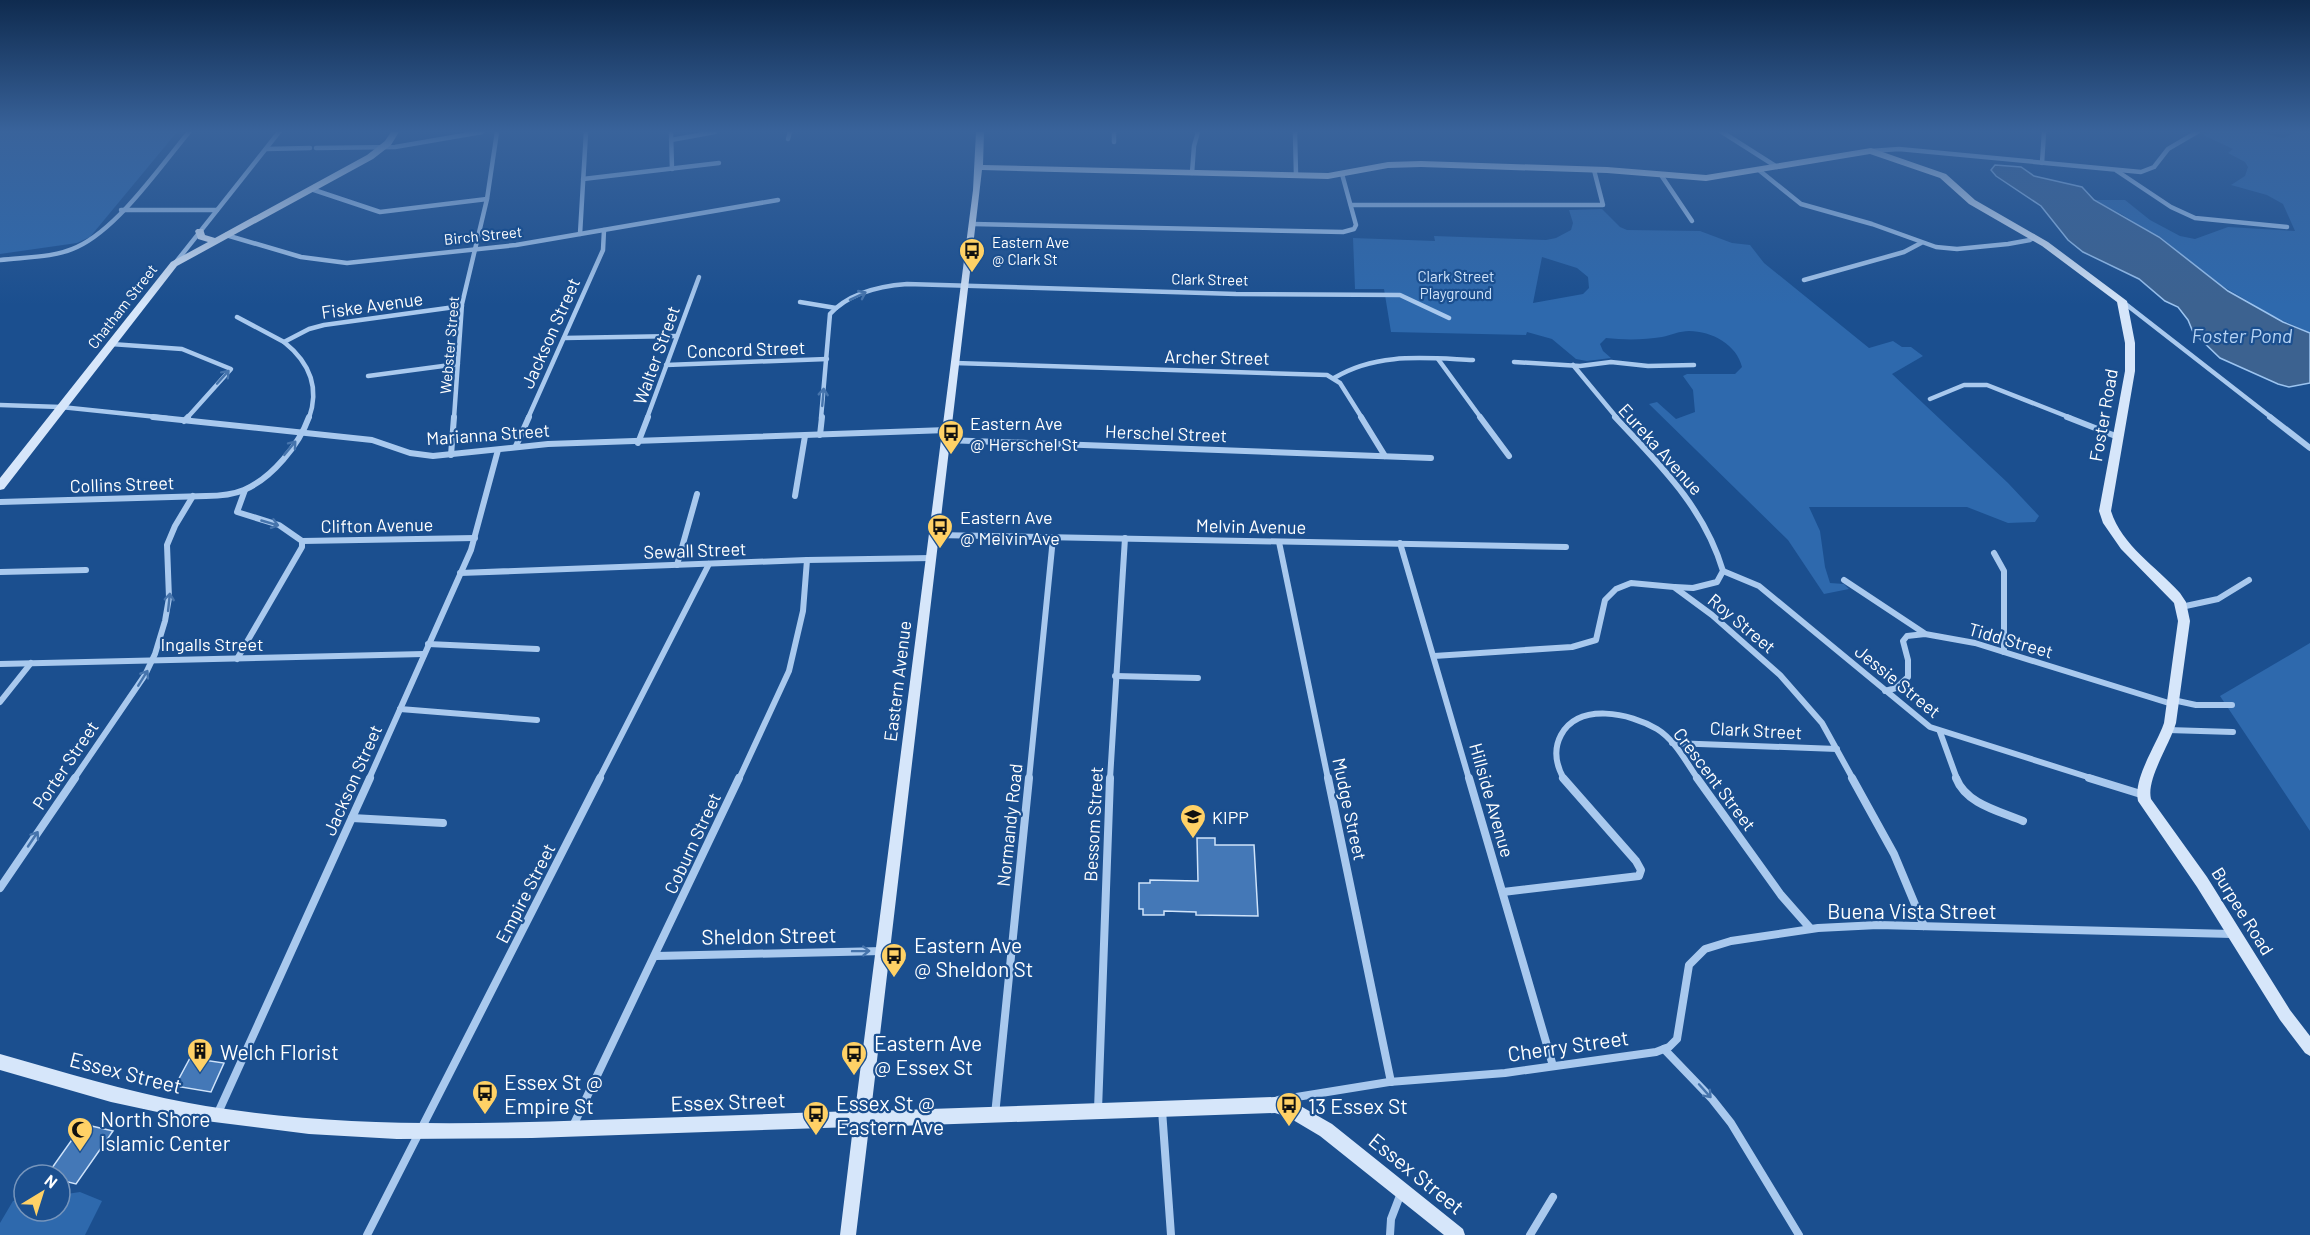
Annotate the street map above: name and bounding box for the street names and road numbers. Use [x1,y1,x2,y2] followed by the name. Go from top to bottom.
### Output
[443,222,523,248] street label: Birch Street
[83,260,161,352] street label: Chatham Street
[1171,269,1249,289] street label: Clark Street
[516,274,584,392] street label: Jackson Street
[320,287,424,323] street label: Fiske Avenue
[436,295,462,395] street label: Webster Street
[628,303,684,407] street label: Walter Street
[686,336,806,362] street label: Concord Street
[1164,345,1270,369] street label: Archer Street
[2084,367,2122,463] street label: Foster Road
[1614,399,1708,499] street label: Eureka Avenue
[426,419,550,449] street label: Marianna Street
[1105,420,1227,446] street label: Herschel Street
[69,471,175,497] street label: Collins Street
[320,513,434,537] street label: Clifton Avenue
[1196,514,1306,538] street label: Melvin Avenue
[643,537,747,563] street label: Sewall Street
[1704,588,1780,658] street label: Roy Street
[1966,617,2056,663] street label: Tidd Street
[879,619,915,743] street label: Eastern Avenue
[161,633,263,655] street label: Ingalls Street
[1851,640,1945,722] street label: Jessie Street
[27,717,103,813] street label: Porter Street
[1709,717,1803,743] street label: Clark Street
[318,721,386,839] street label: Jackson Street
[1669,723,1761,835] street label: Crescent Street
[1465,740,1519,860] street label: Hillside Avenue
[1328,756,1372,862] street label: Mudge Street
[992,762,1026,888] street label: Normandy Road
[1079,766,1107,882] street label: Bessom Street
[659,789,725,897] street label: Coburn Street
[490,839,560,947] street label: Empire Street
[2207,863,2279,959] street label: Burpee Road
[1827,898,1997,923] street label: Buena Vista Street
[701,921,837,949] street label: Sheldon Street
[1506,1024,1630,1066] street label: Cherry Street
[67,1046,185,1098] street label: Essex Street
[670,1087,786,1115] street label: Essex Street
[1364,1127,1470,1219] street label: Essex Street

